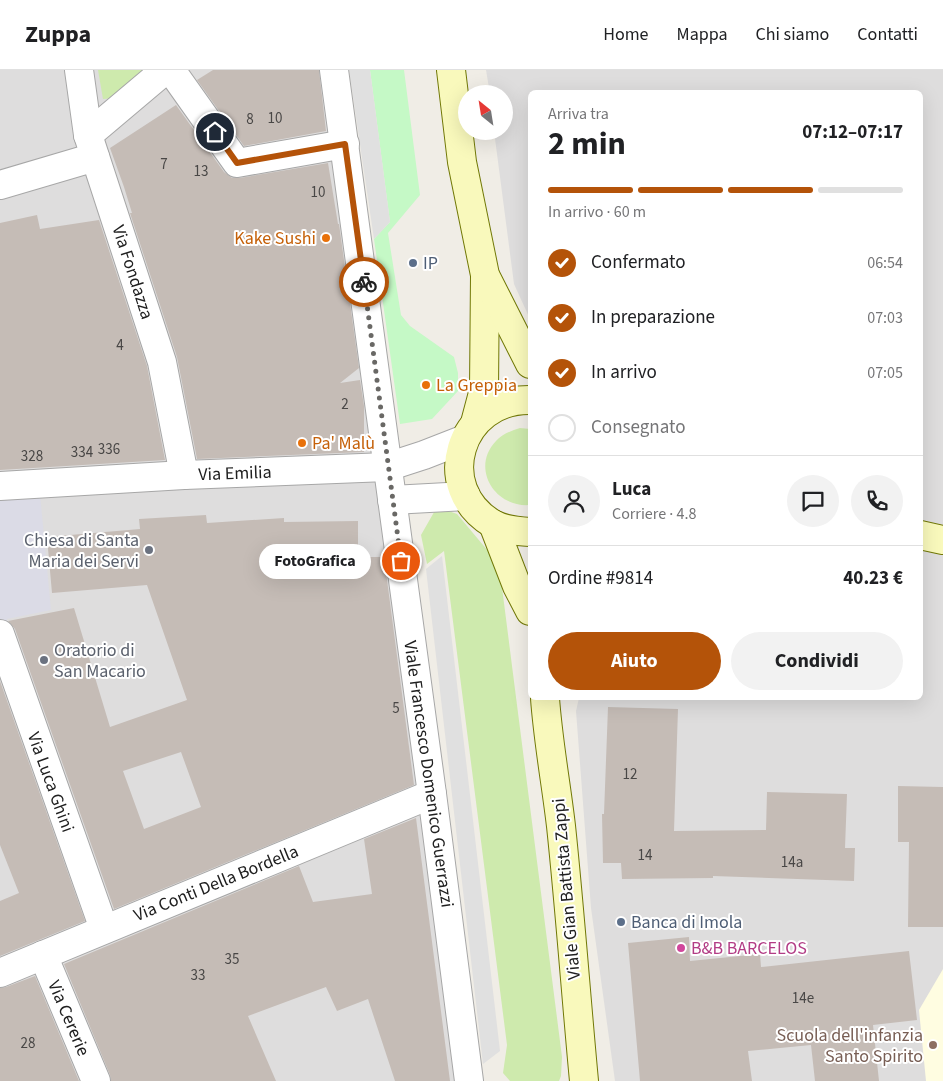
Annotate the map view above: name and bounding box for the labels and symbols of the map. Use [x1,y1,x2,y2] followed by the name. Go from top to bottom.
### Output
[458,85,512,140] north arrow
[268,108,282,129] house number: 10
[246,109,254,130] house number: 8
[194,111,236,153] pin
[160,154,168,175] house number: 7
[194,161,208,182] house number: 13
[311,182,325,203] house number: 10
[106,222,160,322] street label: Via Fondazza
[234,226,316,251] place label: Kake Sushi
[320,232,332,244] marker: Kake Sushi
[423,251,438,276] place label: IP
[339,257,389,307] courier
[407,257,419,269] marker: IP
[116,335,124,356] house number: 4
[436,373,517,398] place label: La Greppia
[420,379,432,391] marker: La Greppia
[341,394,349,415] house number: 2
[312,431,375,456] place label: Pa' Malù
[296,437,308,449] marker: Pa' Malù
[98,439,120,460] house number: 336
[71,442,94,463] house number: 334
[21,446,43,467] house number: 328
[198,460,272,487] street label: Via Emilia
[24,528,139,574] place label: Chiesa di Santa Maria dei Servi
[380,540,422,582] pin
[143,544,155,556] marker: Chiesa di Santa Maria dei Servi
[258,544,371,578] callout: FotoGrafica
[54,638,146,684] place label: Oratorio di San Macario
[397,639,460,909] street label: Viale Francesco Domenico Guerrazzi
[38,654,50,666] marker: Oratorio di San Macario
[392,698,400,719] house number: 5
[21,729,80,836] street label: Via Luca Ghini
[623,764,637,785] house number: 12
[546,797,587,981] street label: Viale Gian Battista Zappi
[130,839,302,928] street label: Via Conti Della Bordella
[638,845,653,866] house number: 14
[781,852,803,873] house number: 14a
[631,910,742,935] place label: Banca di Imola
[615,916,627,928] marker: Banca di Imola
[691,936,807,961] place label: B&B BARCELOS
[675,942,687,954] marker: B&B BARCELOS
[225,949,239,970] house number: 35
[191,965,205,986] house number: 33
[41,976,96,1060] street label: Via Cererie
[792,988,814,1009] house number: 14e
[777,1023,923,1069] place label: Scuola dell'infanzia Santo Spirito
[21,1033,35,1054] house number: 28
[927,1039,939,1051] marker: Scuola dell'infanzia Santo Spirito

